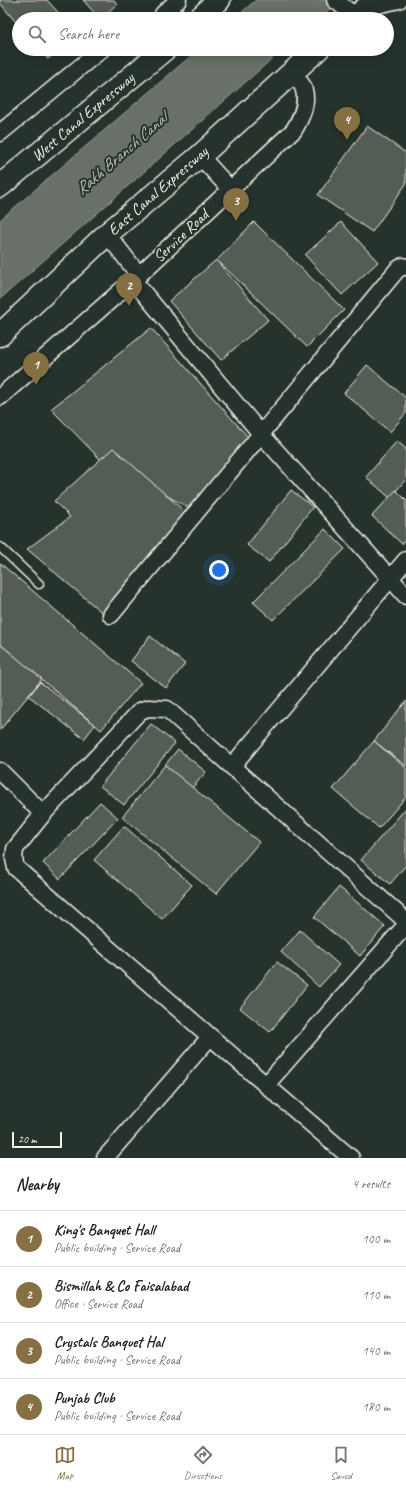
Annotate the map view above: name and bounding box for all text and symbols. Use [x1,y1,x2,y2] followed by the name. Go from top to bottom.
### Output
[12,12,394,56] search box
[26,23,48,45] icon: search
[58,25,119,44] text: Search here
[28,67,140,166] street label: West Canal Expressway
[71,105,176,199] water label: Rakh Branch Canal
[334,107,360,140] pin: 4
[104,141,213,240] street label: East Canal Expressway
[223,188,249,221] pin: 3
[149,203,215,267] street label: Service Road
[116,273,142,306] pin: 2
[23,352,49,385] pin: 1
[209,560,229,580] your location
[12,1130,62,1149] scale bar
[18,1132,37,1146] text: 20 m
[16,1174,59,1195] text: Nearby
[352,1176,390,1192] text: 4 results
[54,1221,155,1240] text: King's Banquet Hall
[26,1231,32,1247] text: 1
[362,1231,390,1247] text: 100 m
[54,1240,180,1256] text: Public building · Service Road
[54,1277,188,1296] text: Bismillah & Co Faisalabad
[26,1287,32,1303] text: 2
[362,1287,390,1303] text: 110 m
[54,1296,142,1312] text: Office · Service Road
[54,1333,163,1352] text: Crystals Banquet Hal
[26,1343,32,1359] text: 3
[362,1343,390,1359] text: 140 m
[54,1352,180,1368] text: Public building · Service Road
[54,1389,115,1408] text: Punjab Club
[26,1399,32,1415] text: 4
[362,1399,390,1415] text: 180 m
[54,1408,180,1424] text: Public building · Service Road
[54,1444,76,1482] tab: Map
[184,1444,222,1482] tab: Directions
[330,1444,352,1482] tab: Saved

